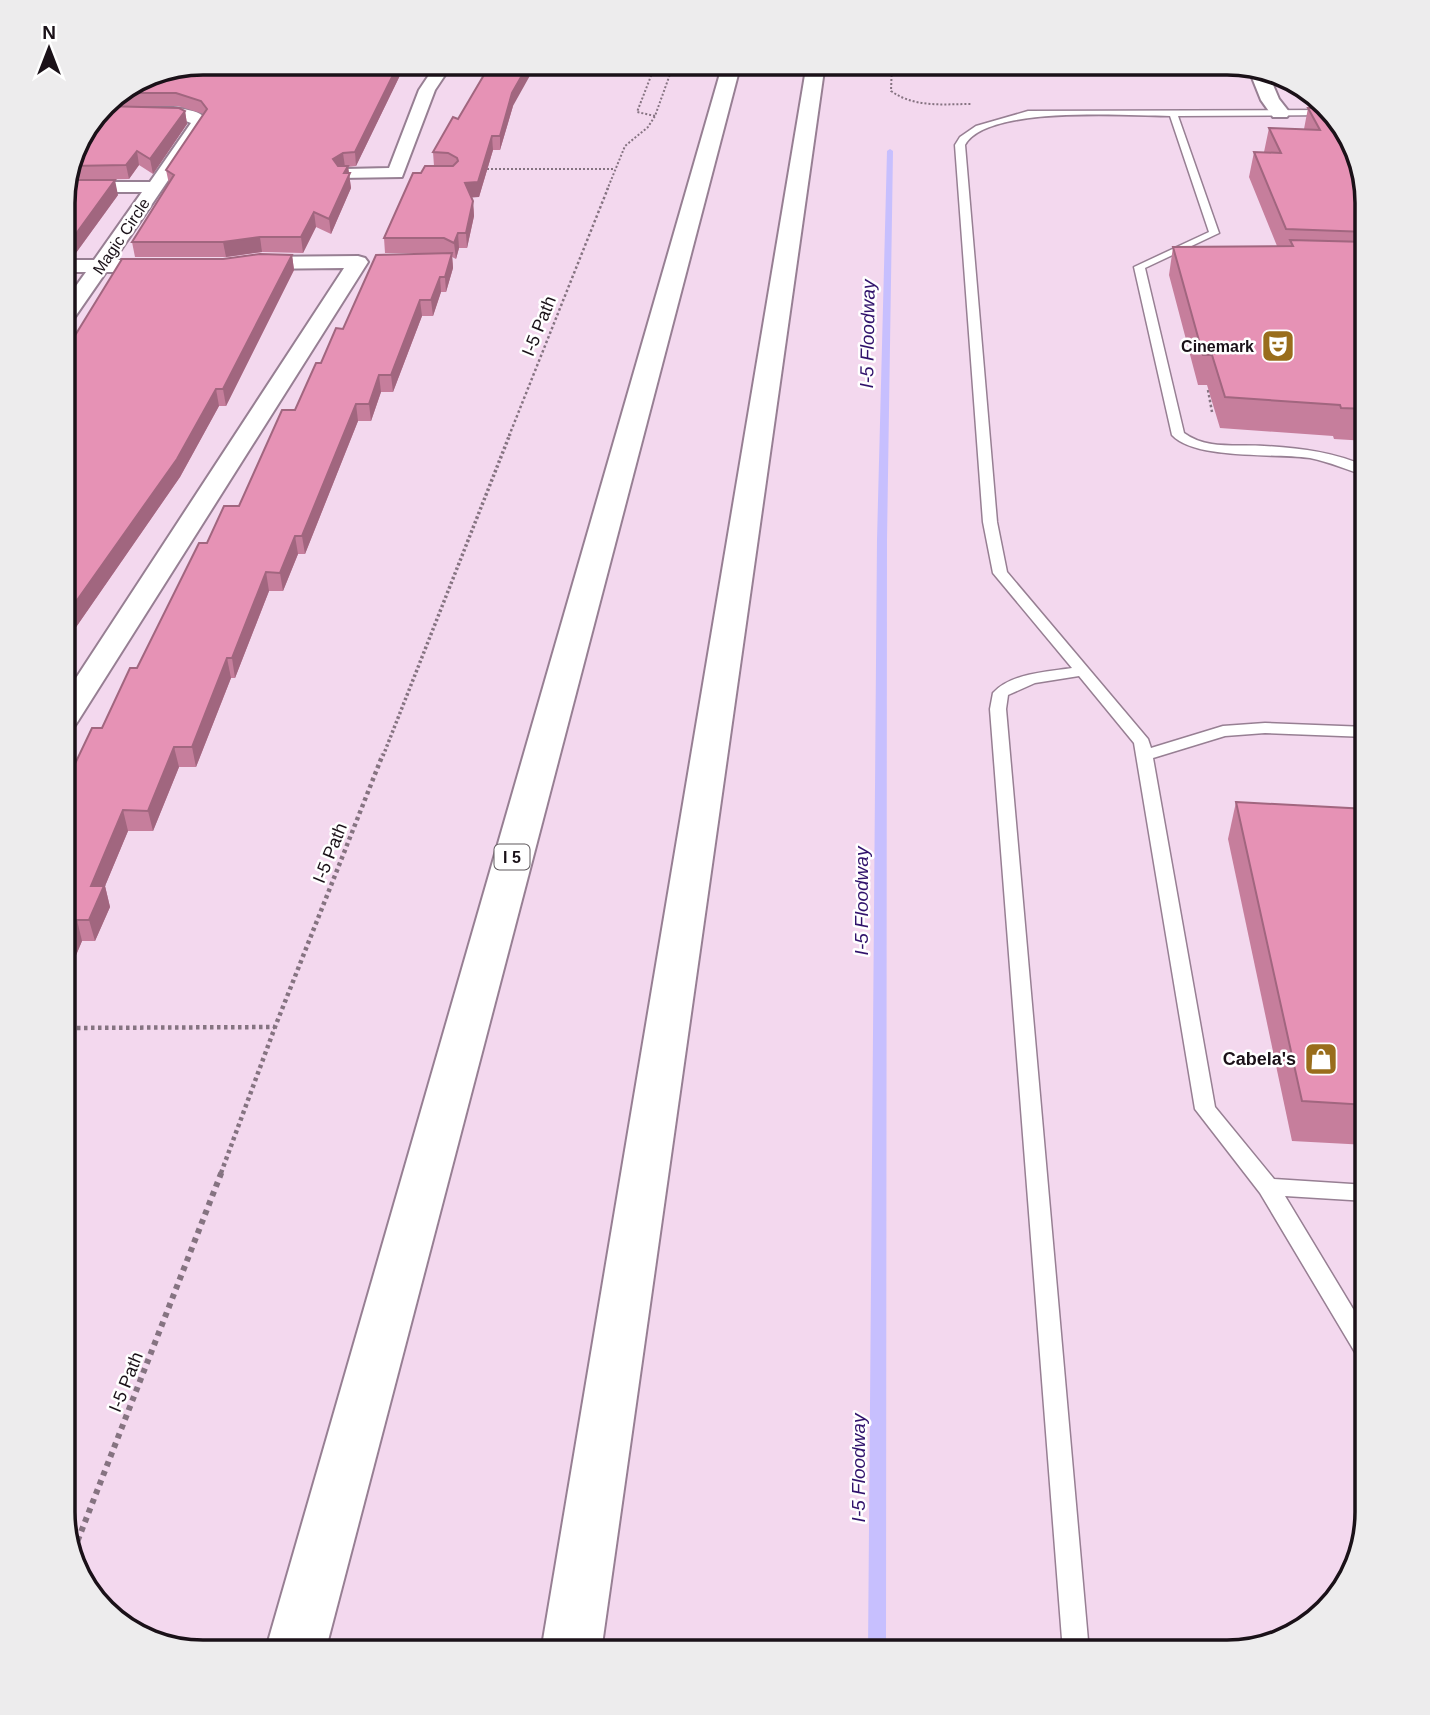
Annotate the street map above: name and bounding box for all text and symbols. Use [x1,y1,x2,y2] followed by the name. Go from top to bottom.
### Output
[14,14,84,84] north arrow
[42,22,56,43] text: N
[90,195,153,278] street label: Magic Circle
[856,278,879,389] water label: I-5 Floodway
[518,293,560,359] street label: I-5 Path
[1259,327,1297,365] theatre icon: Cinemark
[1181,338,1254,355] place label: Cinemark
[309,820,351,886] street label: I-5 Path
[494,844,530,870] road number: I 5
[851,845,872,955] water label: I-5 Floodway
[1302,1040,1340,1078] shop icon: Cabela's
[1223,1049,1296,1069] place label: Cabela's
[105,1349,147,1415] street label: I-5 Path
[848,1412,869,1522] water label: I-5 Floodway

